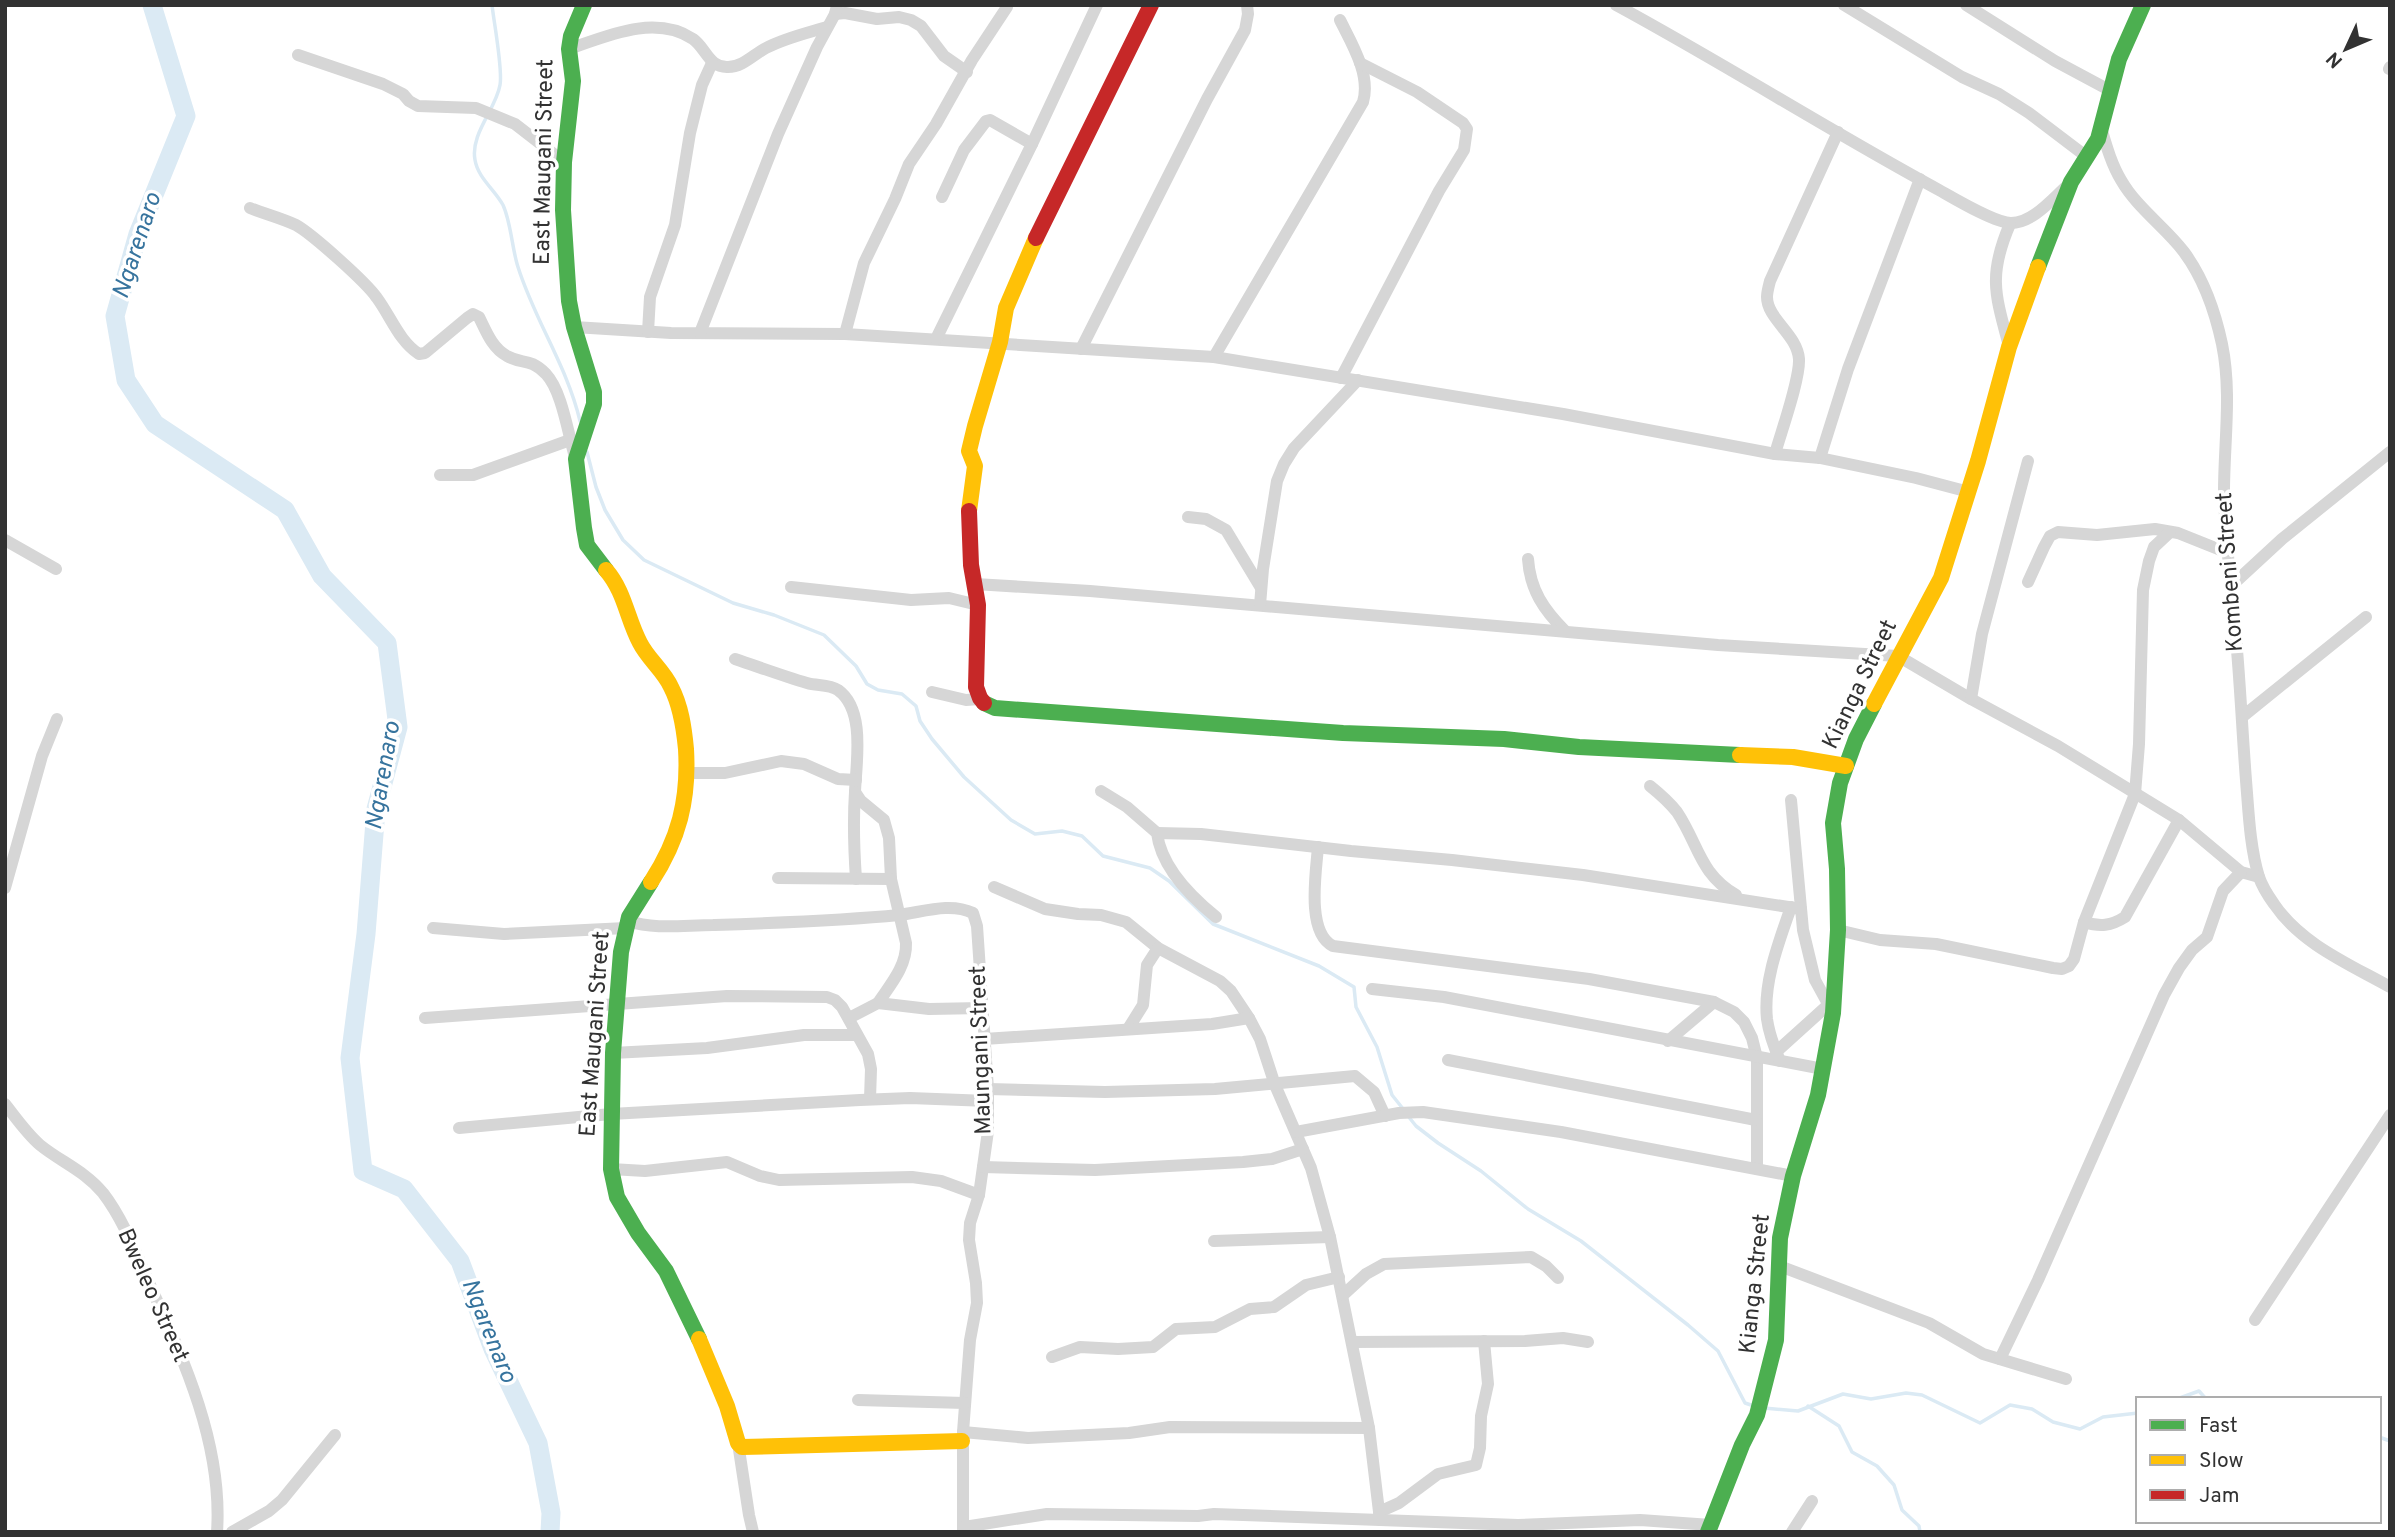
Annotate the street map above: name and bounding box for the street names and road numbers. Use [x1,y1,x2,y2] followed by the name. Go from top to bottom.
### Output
[529,59,561,265] street label: East Maugani Street
[2211,491,2251,653] street label: Kombeni Street
[1817,615,1905,755] street label: Kianga Street
[574,930,618,1138] street label: East Maugani Street
[965,965,999,1135] street label: Maungani Street
[1734,1213,1778,1355] street label: Kianga Street
[110,1225,194,1367] street label: Bweleo Street

